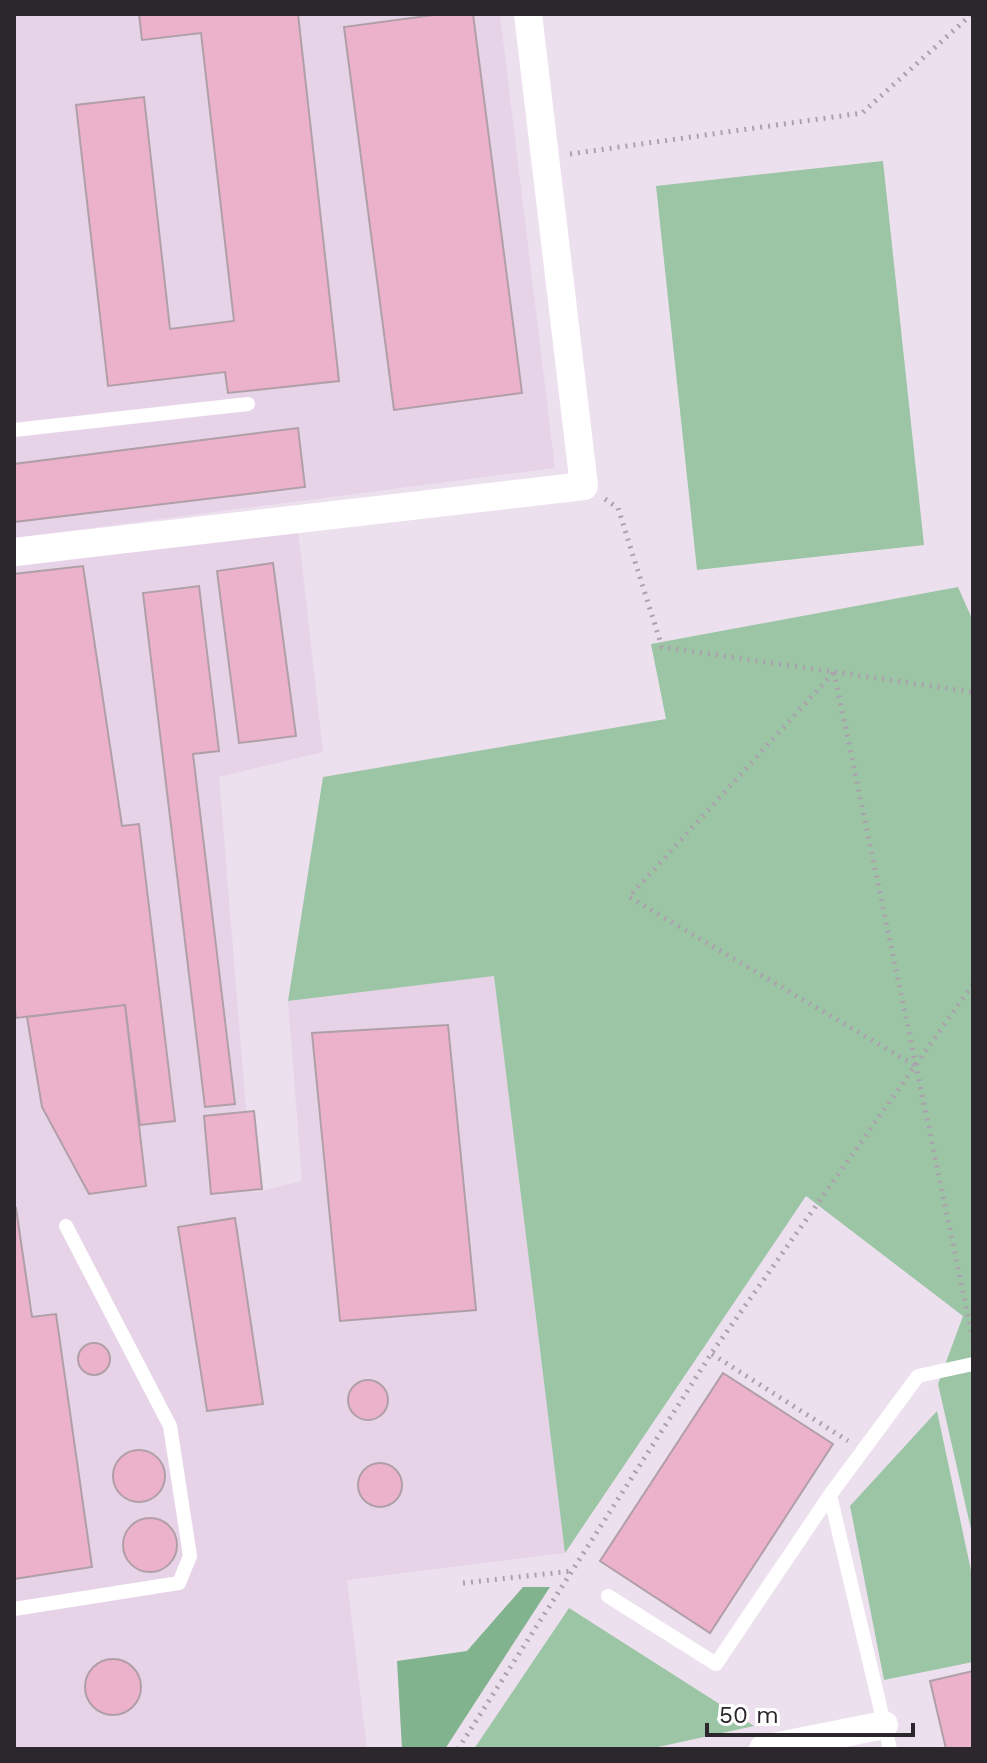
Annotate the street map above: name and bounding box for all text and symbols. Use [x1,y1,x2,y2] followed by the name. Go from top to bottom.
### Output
[707,1687,913,1737] scale bar
[719,1701,779,1729] text: 50 m

